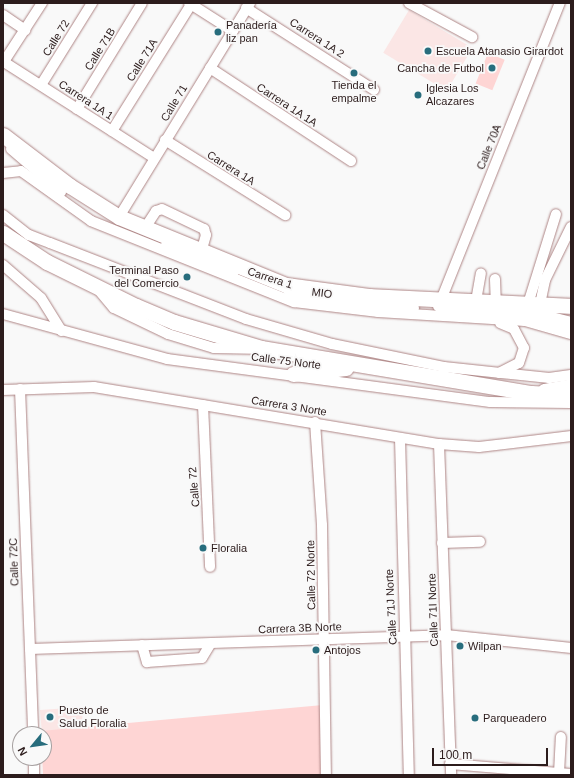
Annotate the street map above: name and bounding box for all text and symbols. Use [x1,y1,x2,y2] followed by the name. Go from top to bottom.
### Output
[287,15,347,61] street label: Carrera 1A 2
[40,17,72,59] street label: Calle 72
[226,19,277,45] place label: Panadería liz pan
[82,25,118,73] street label: Calle 71B
[213,27,223,37] marker: Panadería liz pan
[124,36,160,84] street label: Calle 71A
[436,44,564,58] place label: Escuela Atanasio Girardot
[423,46,433,56] marker: Escuela Atanasio Girardot
[397,61,484,75] place label: Cancha de Futbol
[487,63,497,73] marker: Cancha de Futbol
[349,68,359,78] marker: Tienda el empalme
[56,77,116,123] street label: Carrera 1A 1
[331,79,377,105] place label: Tienda el empalme
[254,80,320,130] street label: Carrera 1A 1A
[158,82,190,124] street label: Calle 71
[426,82,479,108] place label: Iglesia Los Alcazares
[413,90,423,100] marker: Iglesia Los Alcazares
[474,122,504,172] street label: Calle 70A
[205,148,257,188] street label: Carrera 1A
[109,264,179,290] place label: Terminal Paso del Comercio
[246,265,294,291] street label: Carrera 1
[182,272,192,282] marker: Terminal Paso del Comercio
[311,285,333,301] street label: MIO
[250,350,322,372] street label: Calle 75 Norte
[250,394,328,418] street label: Carrera 3 Norte
[186,466,202,508] street label: Calle 72
[7,538,21,586] street label: Calle 72C
[304,540,318,610] street label: Calle 72 Norte
[211,541,247,555] place label: Floralia
[198,543,208,553] marker: Floralia
[382,569,400,645] street label: Calle 71J Norte
[425,573,441,647] street label: Calle 71I Norte
[258,620,342,636] street label: Carrera 3B Norte
[468,639,502,653] place label: Wilpan
[455,641,465,651] marker: Wilpan
[324,643,361,657] place label: Antojos
[311,645,321,655] marker: Antojos
[59,704,126,730] place label: Puesto de Salud Floralia
[44,711,56,723] marker: Puesto de Salud Floralia
[483,711,547,725] place label: Parqueadero
[470,713,480,723] marker: Parqueadero
[12,726,52,766] north arrow
[434,740,550,766] scale bar
[15,745,30,758] text: N
[439,748,472,762] text: 100 m

